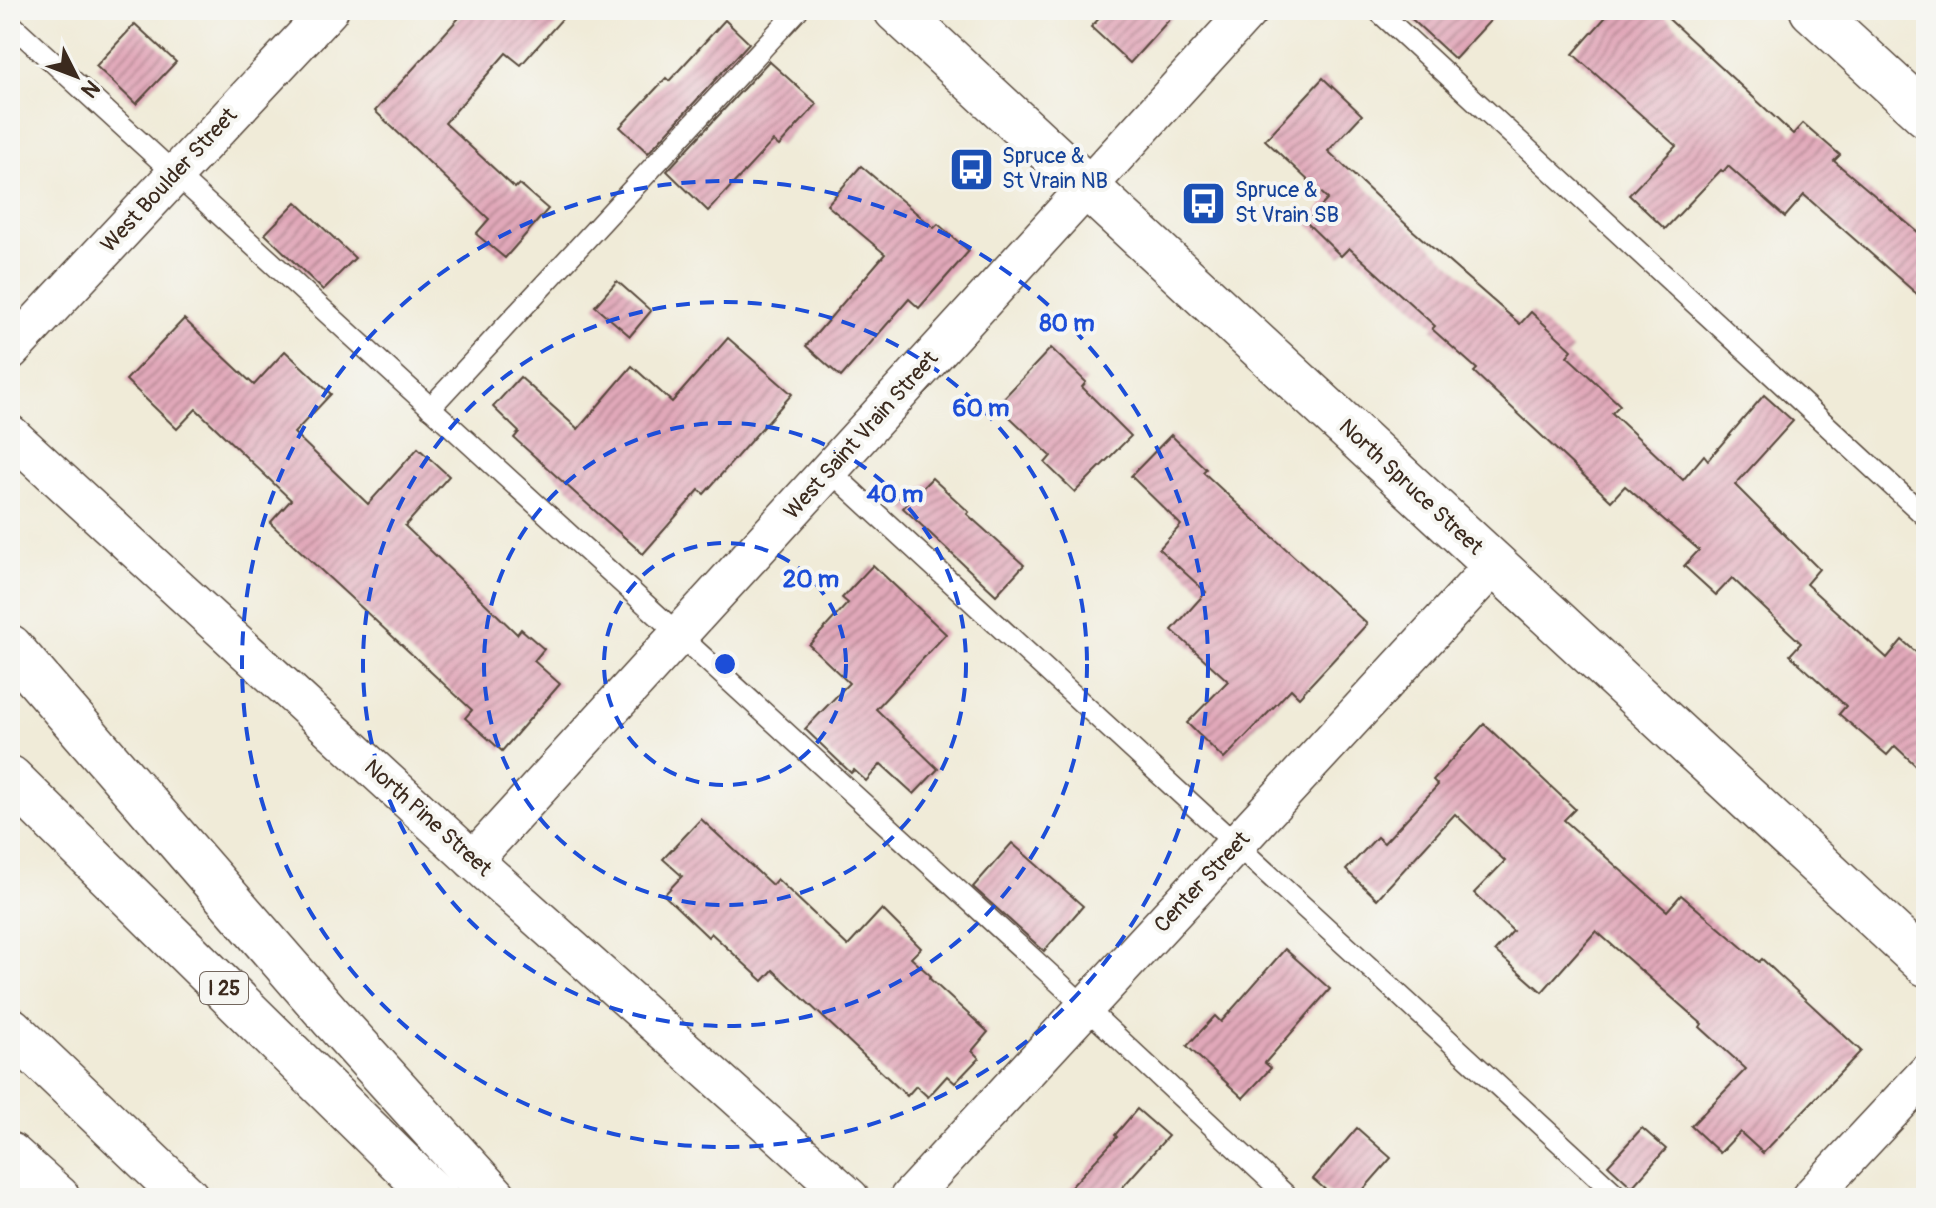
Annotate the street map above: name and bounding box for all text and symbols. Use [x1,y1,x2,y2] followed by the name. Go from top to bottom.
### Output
[36,36,116,116] north arrow
[75,74,106,104] text: N
[95,102,243,258] street label: West Boulder Street
[1002,142,1108,195] place label: Spruce & St Vrain NB
[947,145,995,193] bus stop icon: Spruce & St Vrain NB
[1235,176,1339,229] place label: Spruce & St Vrain SB
[1180,179,1228,227] bus stop icon: Spruce & St Vrain SB
[1039,309,1095,338] text: 80 m
[778,345,944,525] street label: West Saint Vrain Street
[953,394,1009,423] text: 60 m
[1333,413,1489,561] street label: North Spruce Street
[867,480,923,509] text: 40 m
[783,565,839,594] text: 20 m
[711,650,739,678] centre of rings
[358,753,498,883] street label: North Pine Street
[1148,825,1256,938] street label: Center Street
[200,972,248,1004] road number: I 25

